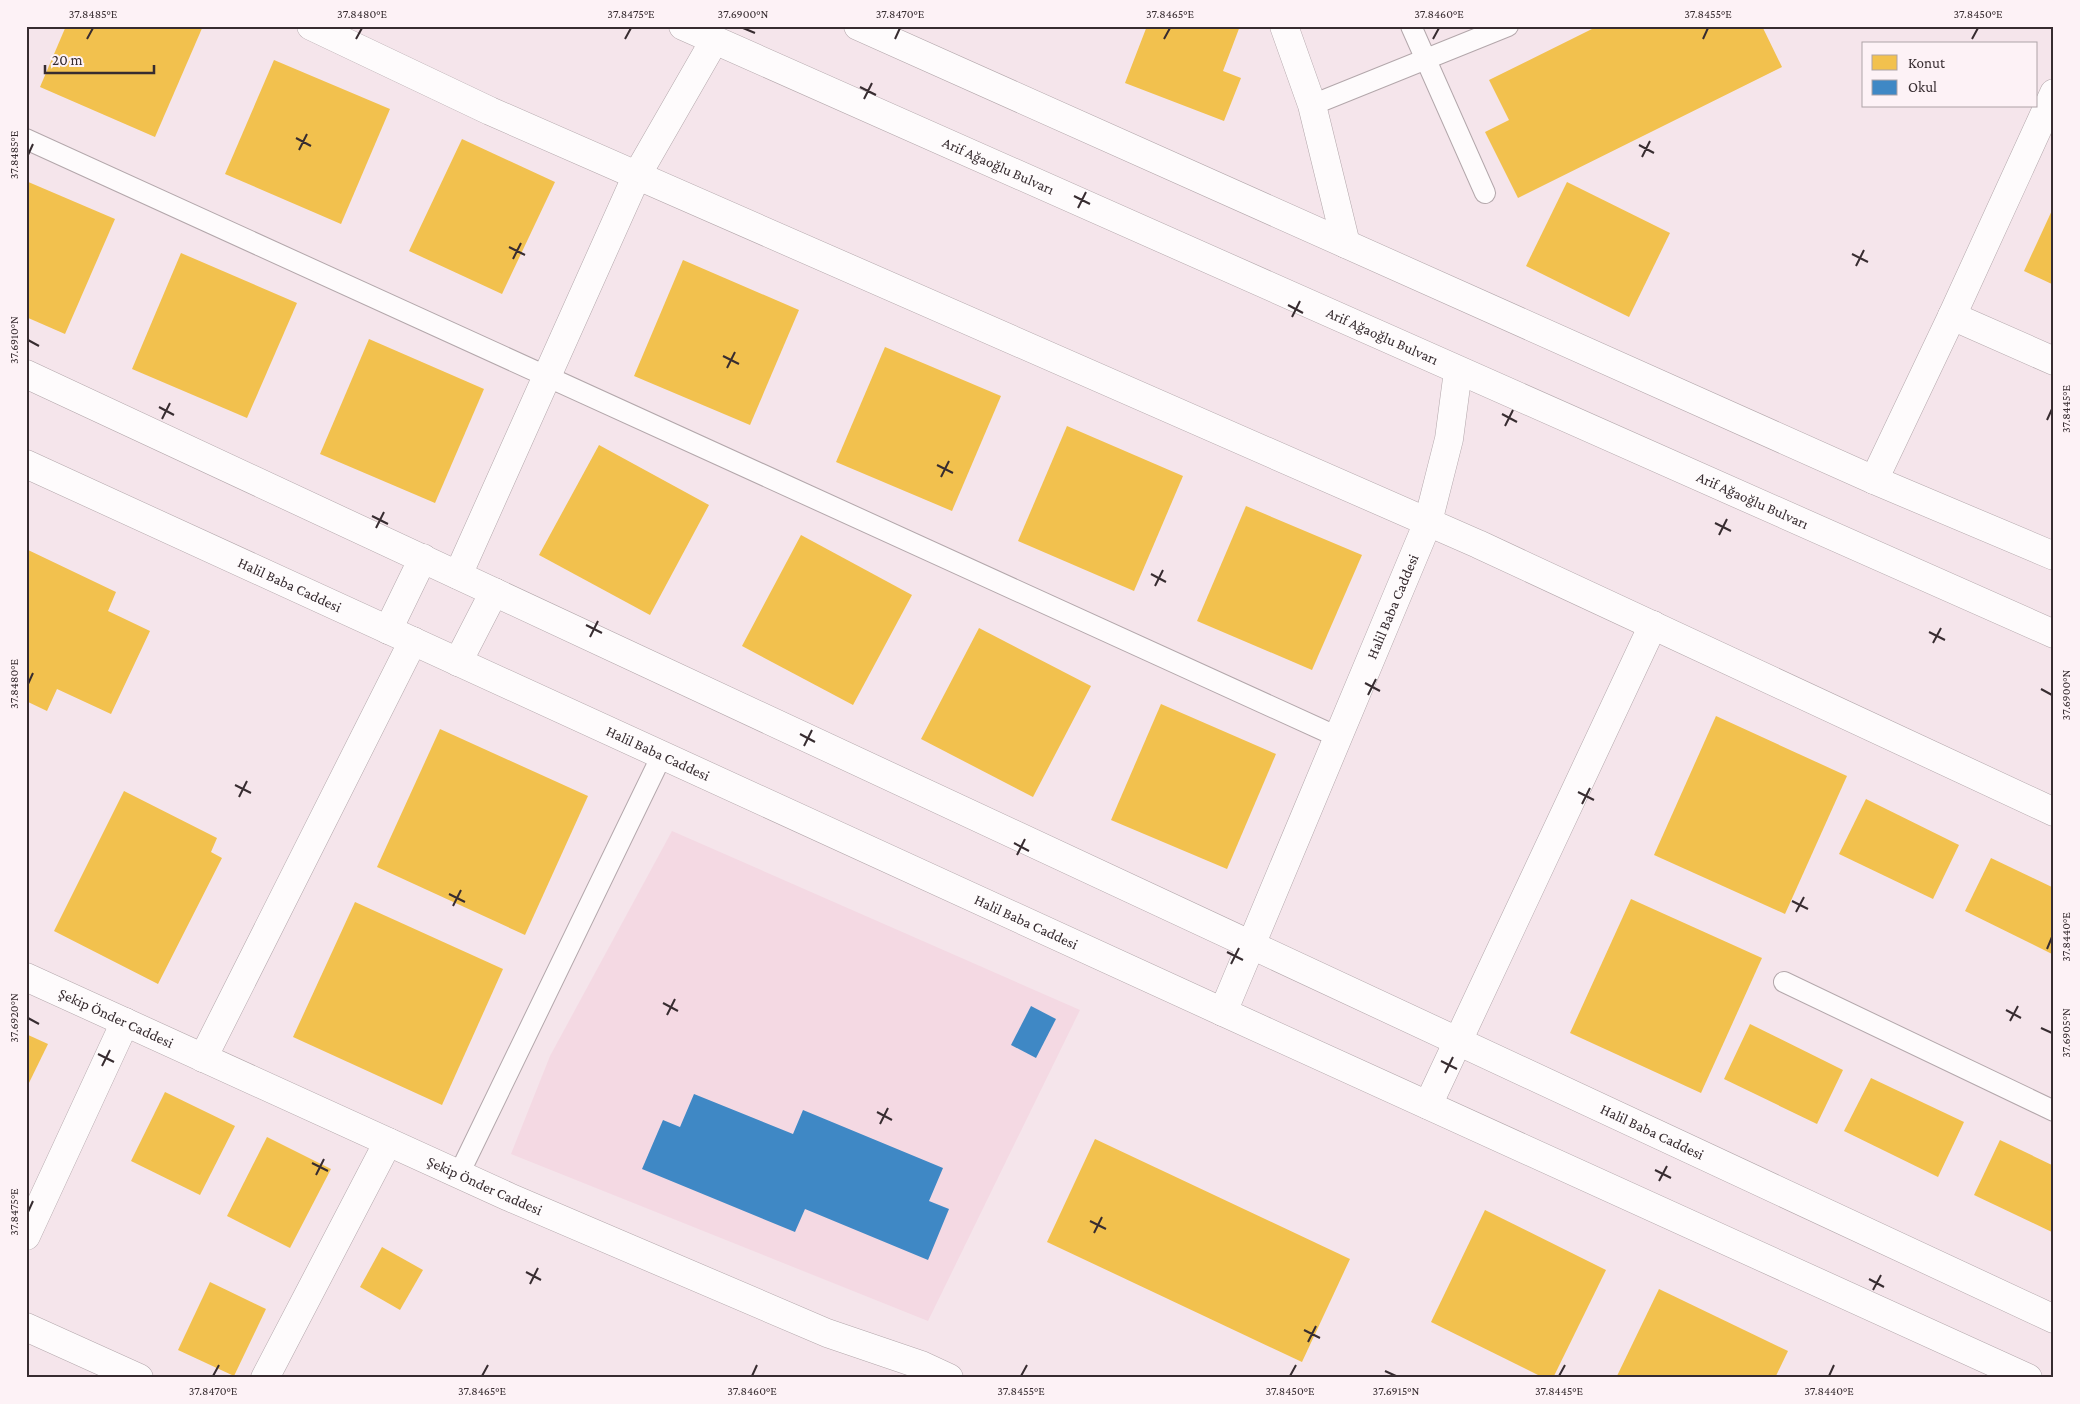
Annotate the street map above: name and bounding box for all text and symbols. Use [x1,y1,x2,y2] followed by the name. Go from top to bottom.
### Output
[69,7,118,21] text: 37.8485°E
[337,7,387,21] text: 37.8480°E
[607,7,655,21] text: 37.8475°E
[718,7,768,21] text: 37.6900°N
[876,7,925,21] text: 37.8470°E
[1146,7,1195,21] text: 37.8465°E
[1414,7,1464,21] text: 37.8460°E
[1684,7,1732,21] text: 37.8455°E
[1954,7,2003,21] text: 37.8450°E
[45,42,154,74] scale bar
[1862,42,2038,108] legend
[52,52,83,68] text: 20 m
[1908,55,1946,71] text: Konut
[1908,79,1937,95] text: Okul
[7,130,21,179] text: 37.8485°E
[940,134,1057,198] street label: Arif Ağaoğlu Bulvarı
[1324,304,1441,368] street label: Arif Ağaoğlu Bulvarı
[7,316,21,364] text: 37.6910°N
[2059,384,2073,433] text: 37.8445°E
[1694,469,1811,532] street label: Arif Ağaoğlu Bulvarı
[1364,552,1422,661] street label: Halil Baba Caddesi
[235,554,344,615] street label: Halil Baba Caddesi
[7,659,21,709] text: 37.8480°E
[2059,670,2073,720] text: 37.6900°N
[604,723,712,784] street label: Halil Baba Caddesi
[972,891,1081,953] street label: Halil Baba Caddesi
[2059,912,2073,962] text: 37.8440°E
[56,985,176,1051] street label: Şekip Önder Caddesi
[7,993,21,1043] text: 37.6920°N
[2059,1008,2073,1058] text: 37.6905°N
[1598,1101,1706,1163] street label: Halil Baba Caddesi
[424,1153,545,1218] street label: Şekip Önder Caddesi
[7,1188,21,1236] text: 37.8475°E
[189,1384,238,1398] text: 37.8470°E
[458,1384,507,1398] text: 37.8465°E
[727,1384,777,1398] text: 37.8460°E
[997,1384,1045,1398] text: 37.8455°E
[1266,1384,1315,1398] text: 37.8450°E
[1373,1384,1419,1398] text: 37.6915°N
[1535,1384,1584,1398] text: 37.8445°E
[1804,1384,1854,1398] text: 37.8440°E

